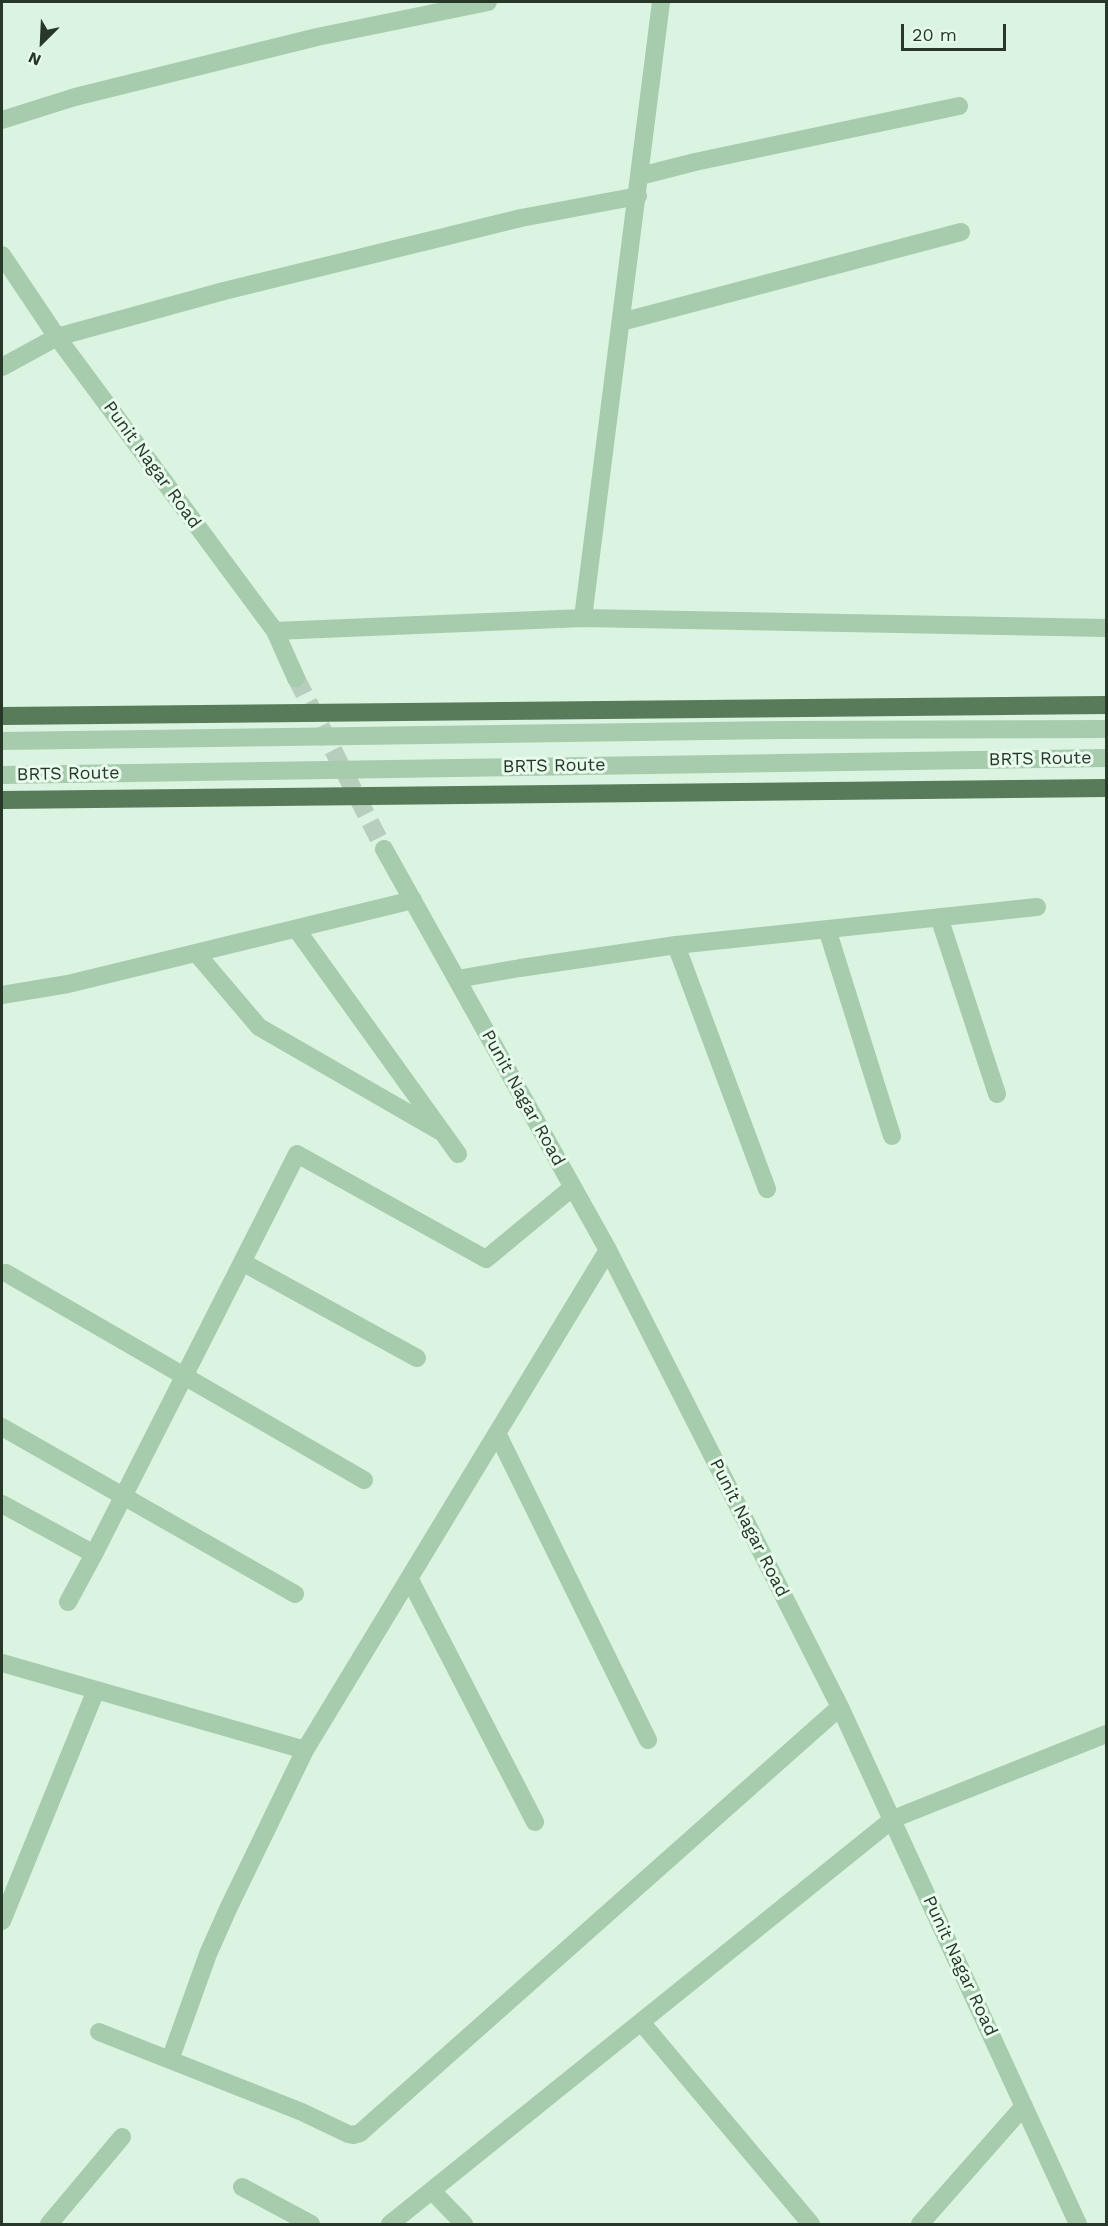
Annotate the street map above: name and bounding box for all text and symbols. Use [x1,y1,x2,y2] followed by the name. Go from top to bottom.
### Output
[12,12,72,72] north arrow
[904,12,1009,50] scale bar
[912,24,957,45] text: 20 m
[25,48,44,70] text: N
[99,397,205,533] street label: Punit Nagar Road
[988,747,1092,771] street label: BRTS Route
[502,754,606,778] street label: BRTS Route
[16,762,120,786] street label: BRTS Route
[477,1026,569,1170] street label: Punit Nagar Road
[705,1455,793,1601] street label: Punit Nagar Road
[918,1892,1002,2040] street label: Punit Nagar Road

